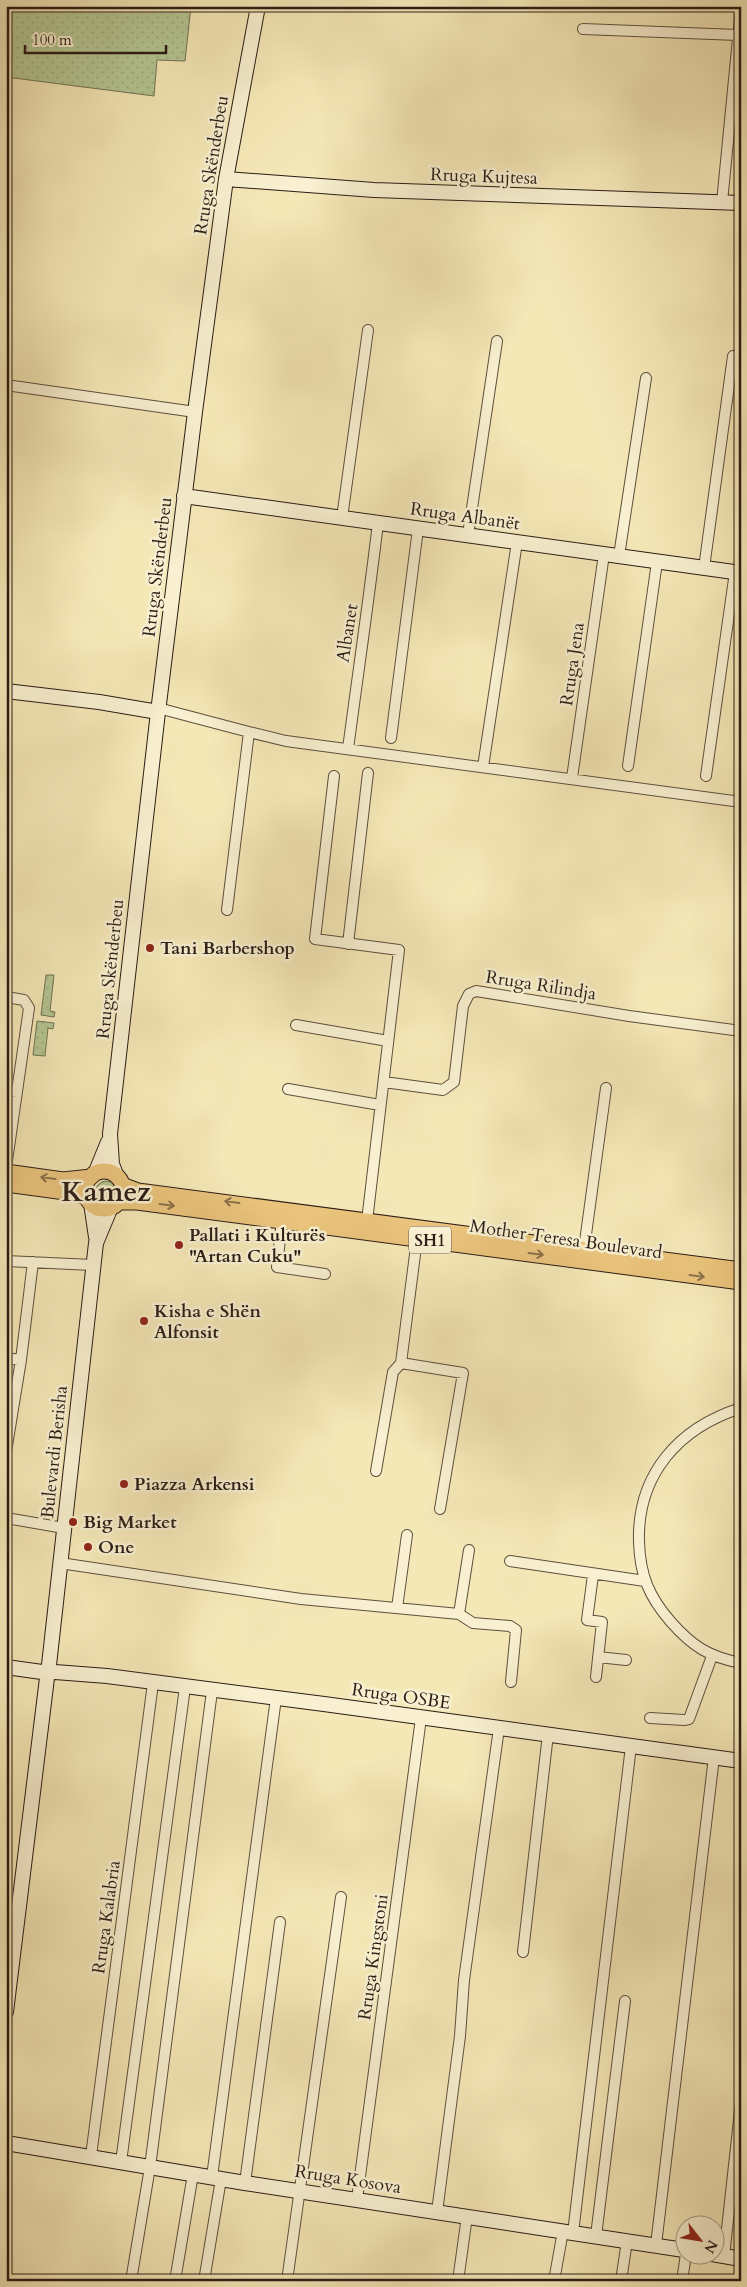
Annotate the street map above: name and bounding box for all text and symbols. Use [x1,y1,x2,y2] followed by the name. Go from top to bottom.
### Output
[25,22,166,54] scale bar
[32,30,72,50] text: 100 m
[188,94,235,237] street label: Rruga Skënderbeu
[430,162,538,191] street label: Rruga Kujtesa
[137,496,178,638] street label: Rruga Skënderbeu
[408,496,522,537] street label: Rruga Albanët
[331,602,364,664] street label: Albanet
[554,621,591,707] street label: Rruga Jena
[91,898,130,1040] street label: Rruga Skënderbeu
[160,936,295,961] place label: Tani Barbershop
[144,942,156,954] marker: Tani Barbershop
[484,964,598,1007] street label: Rruga Rilindja
[41,1173,57,1183] one-way arrow
[61,1173,151,1211] district label: Kamez
[224,1197,240,1207] one-way arrow
[158,1201,174,1211] one-way arrow
[468,1214,664,1265] street label: Mother Teresa Boulevard
[189,1223,325,1269] place label: Pallati i Kulturës "Artan Cuku"
[409,1226,451,1254] road number: SH1
[173,1239,185,1251] marker: Pallati i Kulturës "Artan Cuku"
[528,1249,544,1259] one-way arrow
[689,1271,705,1281] one-way arrow
[154,1299,261,1345] place label: Kisha e Shën Alfonsit
[138,1315,150,1327] marker: Kisha e Shën Alfonsit
[35,1384,74,1520] street label: Bulevardi Berisha
[134,1472,255,1497] place label: Piazza Arkensi
[118,1478,130,1490] marker: Piazza Arkensi
[83,1510,177,1535] place label: Big Market
[67,1516,79,1528] marker: Big Market
[98,1535,135,1560] place label: One
[82,1541,94,1553] marker: One
[350,1677,452,1716] street label: Rruga OSBE
[86,1859,127,1975] street label: Rruga Kalabria
[352,1892,395,2022] street label: Rruga Kingstoni
[293,2159,403,2200] street label: Rruga Kosova
[674,2214,724,2264] north arrow
[699,2236,722,2257] text: N

